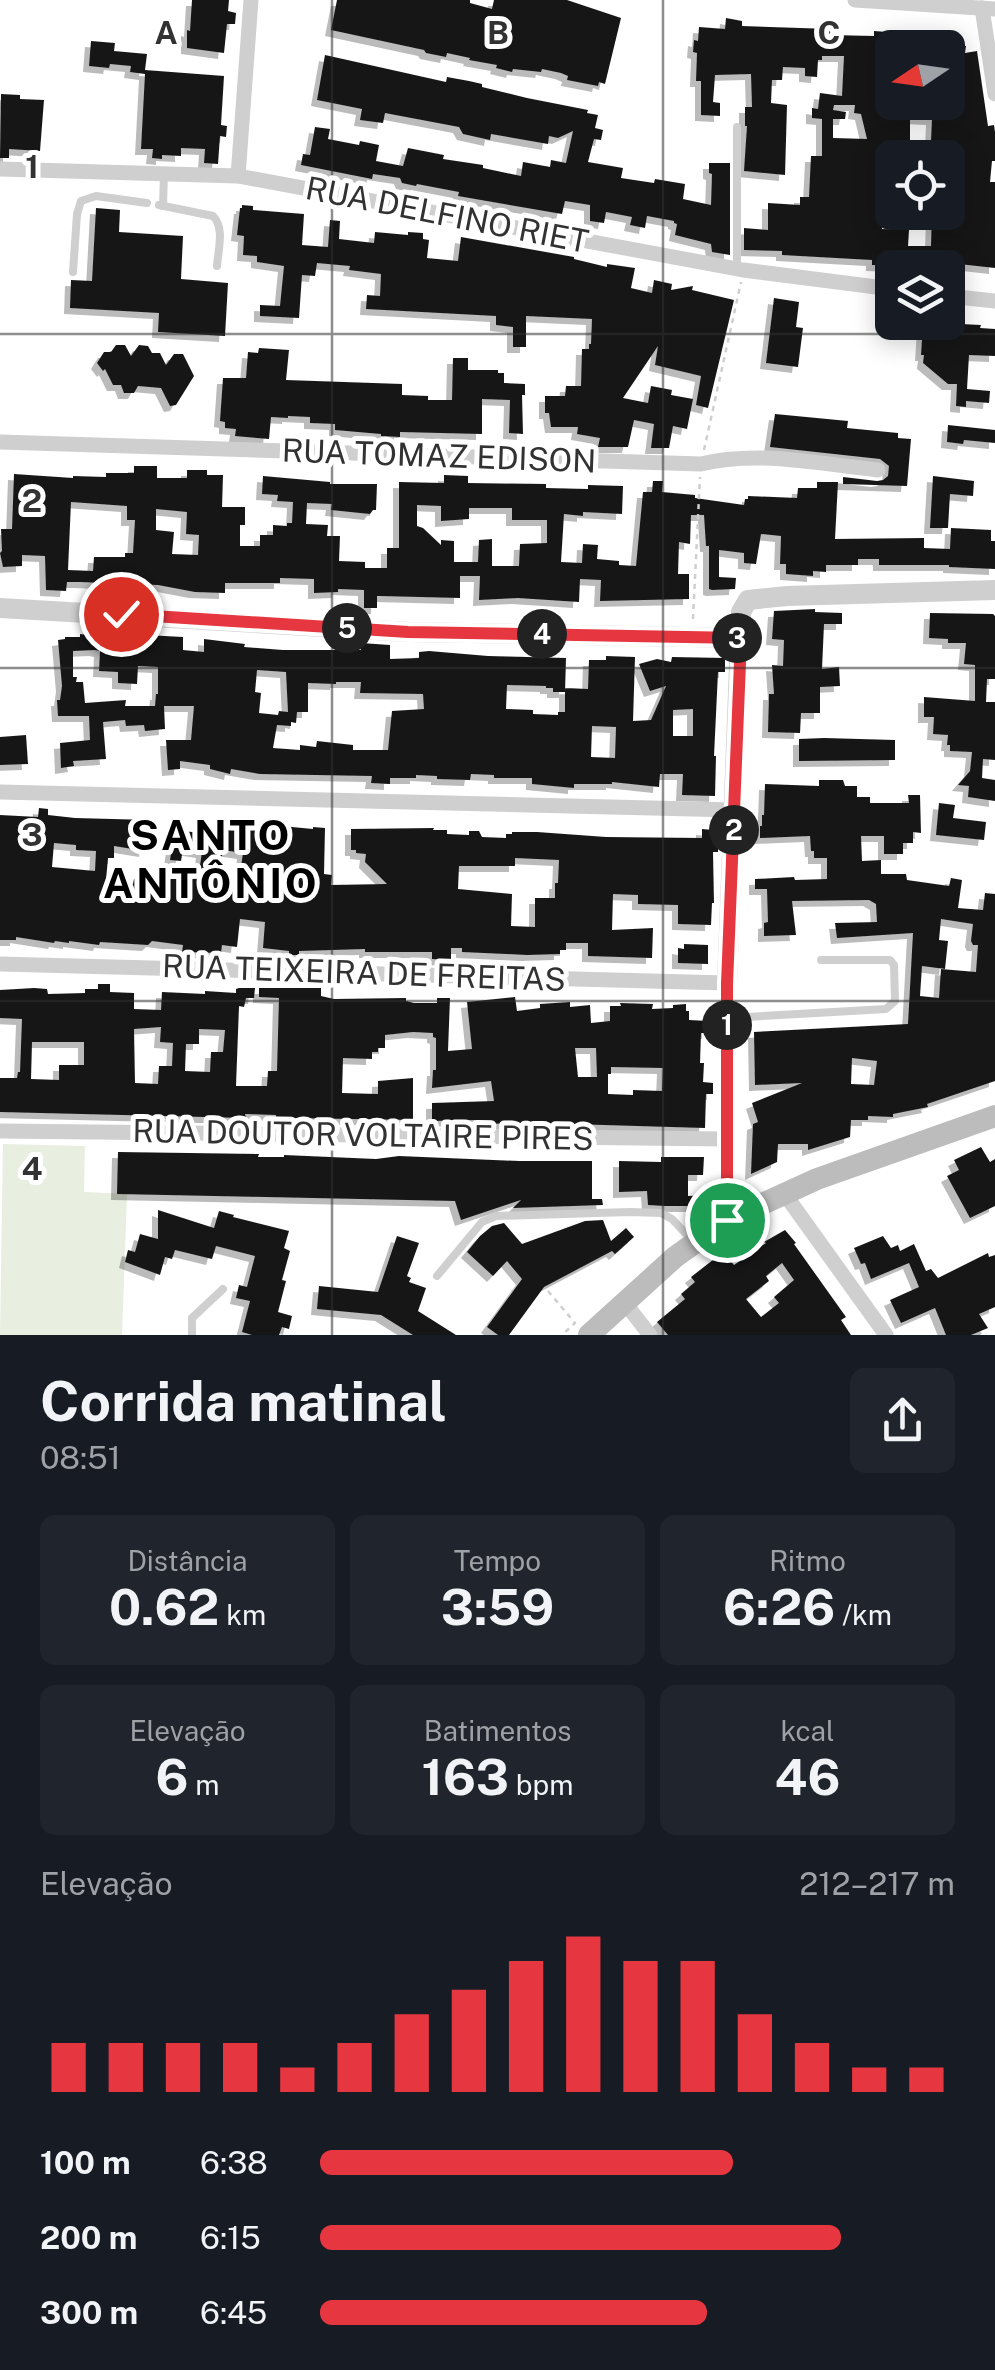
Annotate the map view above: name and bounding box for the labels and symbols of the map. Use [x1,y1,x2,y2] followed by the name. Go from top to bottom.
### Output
[154,14,178,51] text: A
[487,14,509,51] text: B
[818,14,840,51] text: C
[875,30,965,120] north arrow
[25,148,39,185] text: 1
[303,169,592,260] street label: RUA DELFINO RIET
[281,432,597,479] street label: RUA TOMAZ EDISON
[22,482,42,519] text: 2
[79,572,164,657] pin
[322,603,372,653] pin: 5
[517,609,567,659] pin: 4
[712,613,762,663] pin: 3
[709,805,759,855] pin: 2
[103,810,319,907] district label: SANTO ANTÔNIO
[21,816,43,853] text: 3
[162,947,566,998] street label: RUA TEIXEIRA DE FREITAS
[702,1000,752,1050] pin: 1
[132,1112,594,1157] street label: RUA DOUTOR VOLTAIRE PIRES
[22,1150,43,1187] text: 4
[685,1178,770,1263] pin

